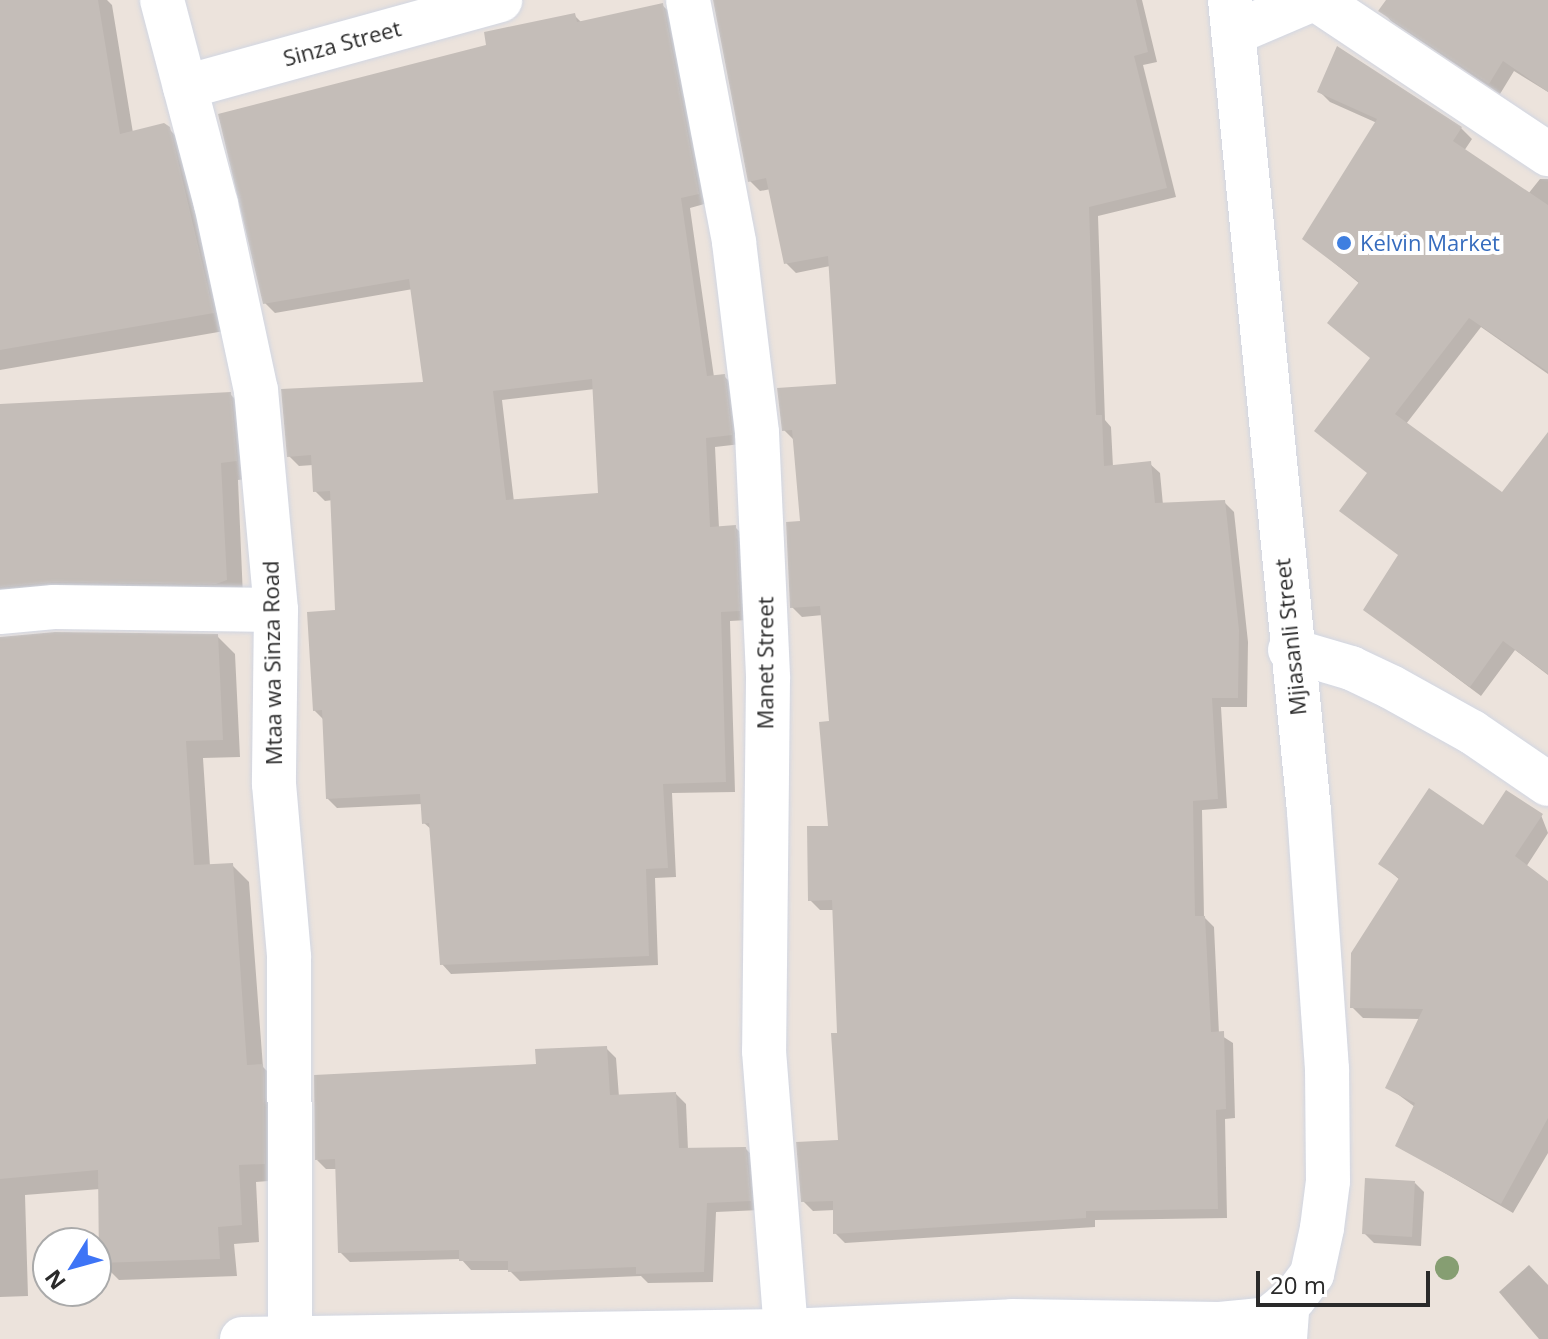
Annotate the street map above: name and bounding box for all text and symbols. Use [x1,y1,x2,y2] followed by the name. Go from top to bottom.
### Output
[280,15,404,71] street label: Sinza Street
[1360,230,1500,256] place label: Kelvin Market
[1335,234,1353,252] marker: Kelvin Market
[1269,557,1311,717] street label: Mjiasanli Street
[257,560,287,766] street label: Mtaa wa Sinza Road
[752,597,778,729] street label: Manet Street
[32,1227,112,1307] north arrow
[1260,1255,1434,1305] scale bar
[37,1264,72,1296] text: N
[1270,1268,1326,1301] text: 20 m

